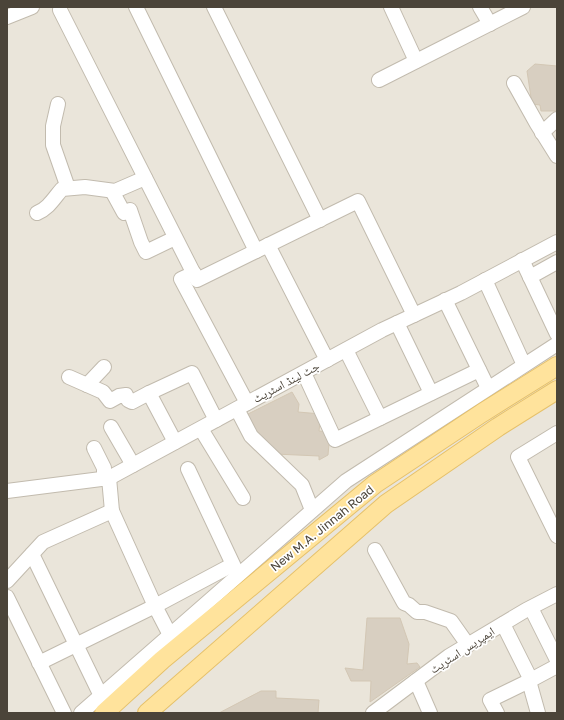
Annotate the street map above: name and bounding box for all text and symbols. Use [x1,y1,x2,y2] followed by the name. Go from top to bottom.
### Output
[250,358,322,406] street label: جٹ لینڈ اسٹریٹ
[267,482,377,574] street label: New M.A. Jinnah Road
[427,623,497,677] street label: ایمپریس اسٹریٹ

